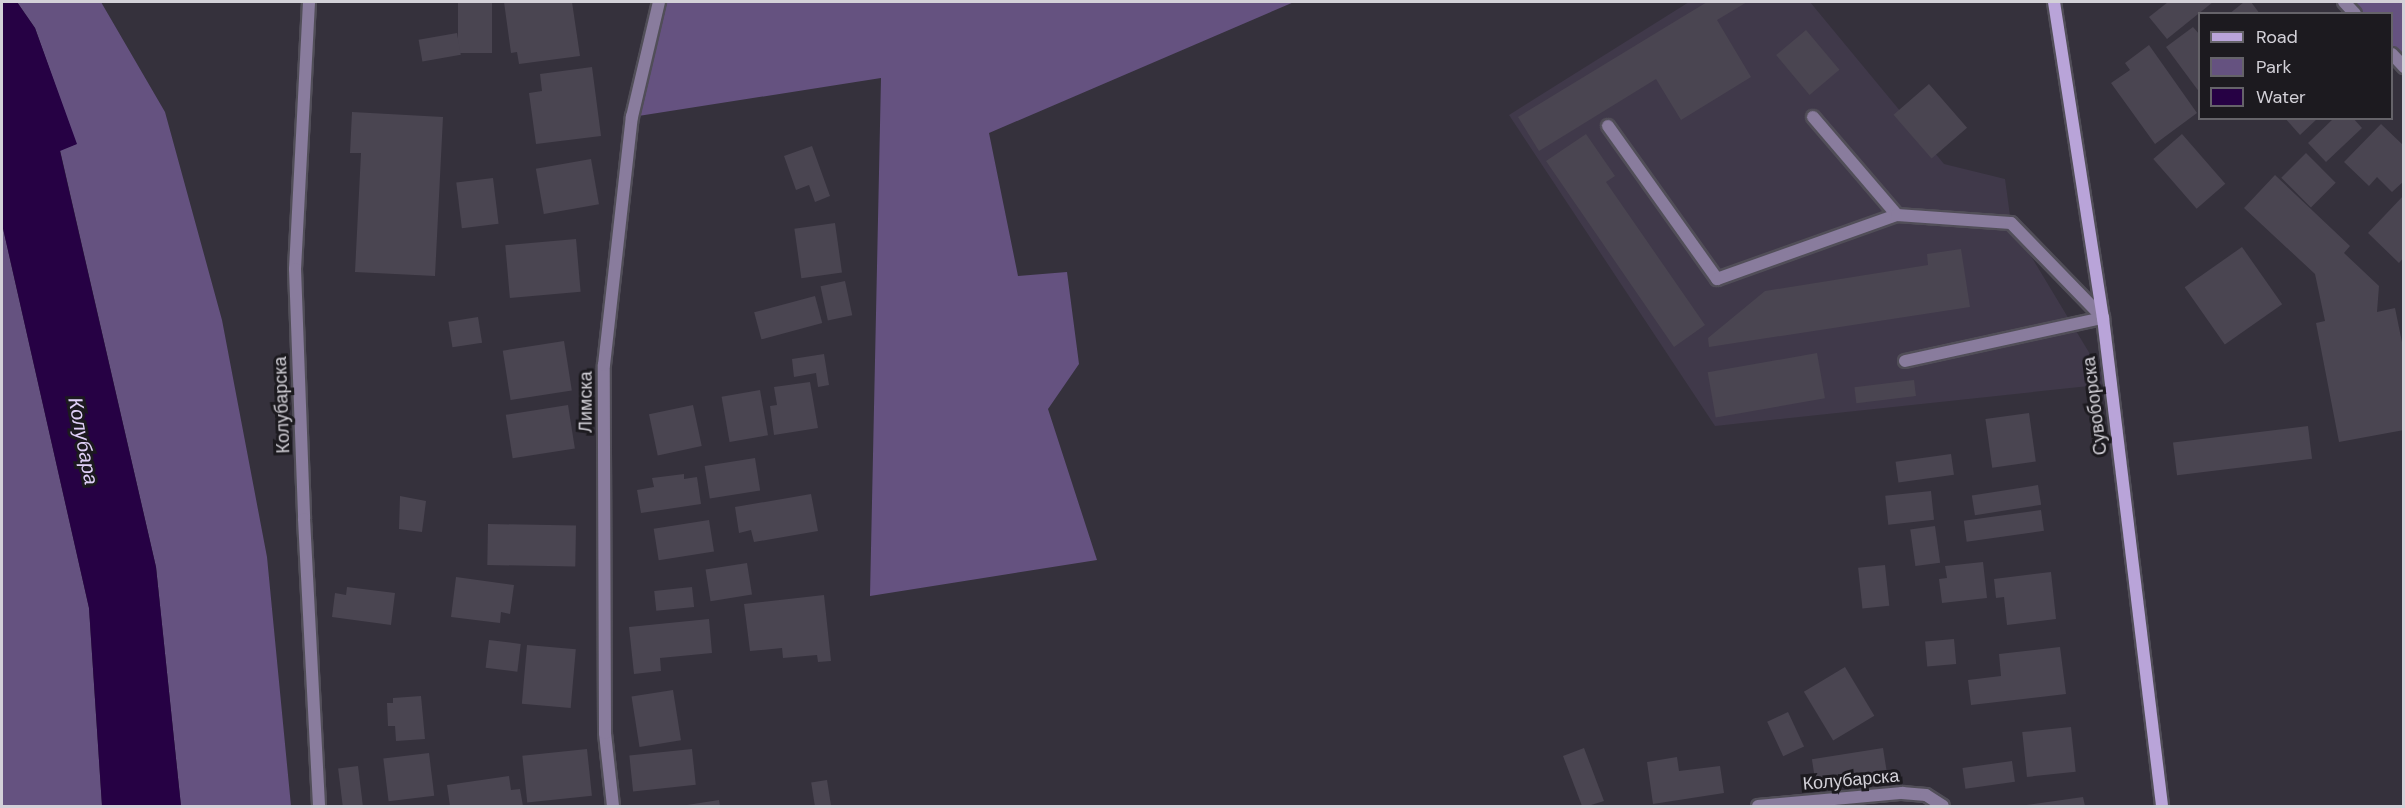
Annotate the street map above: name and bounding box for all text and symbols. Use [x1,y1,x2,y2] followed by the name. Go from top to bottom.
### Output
[2198,12,2393,120] legend
[2256,25,2298,49] text: Road
[2256,55,2292,79] text: Park
[2256,85,2306,109] text: Water
[270,356,294,454] street label: Колубарска
[2078,356,2112,456] street label: Сувоборска
[575,371,597,433] street label: Лимска
[63,395,103,487] water label: Колубара
[1802,765,1900,795] street label: Колубарска

